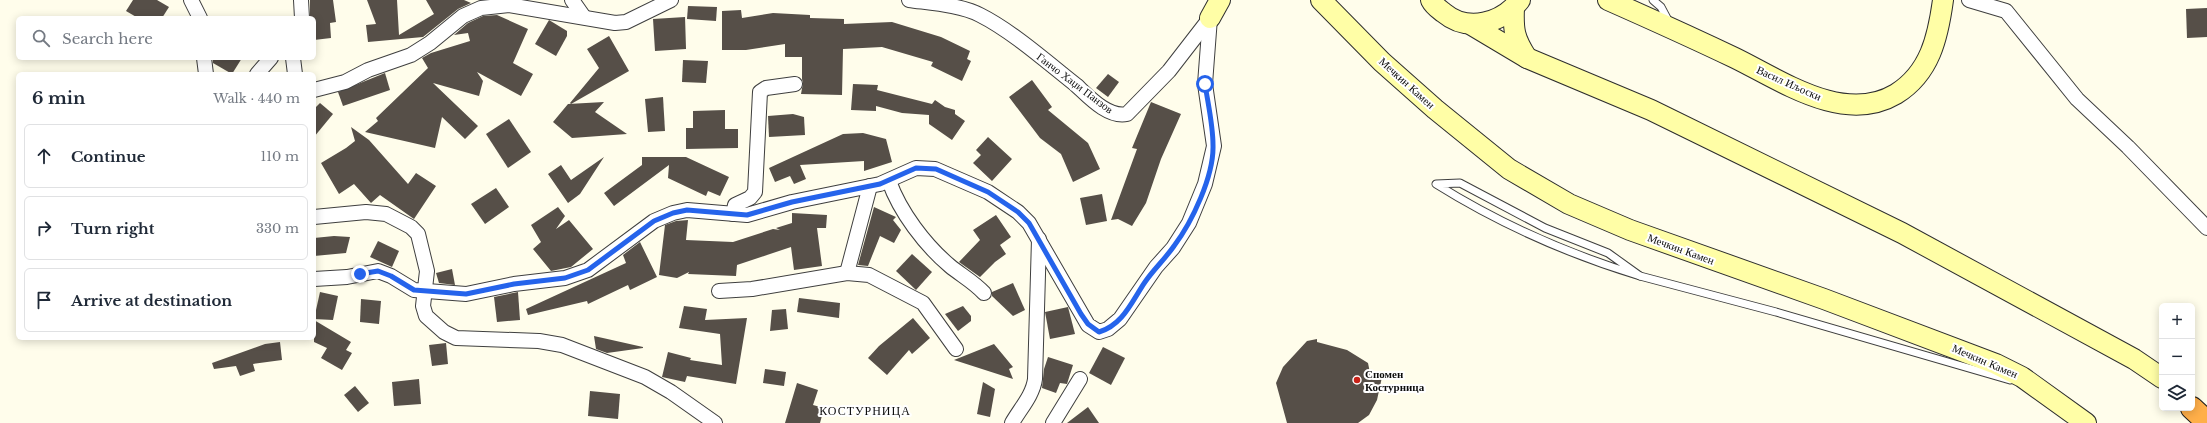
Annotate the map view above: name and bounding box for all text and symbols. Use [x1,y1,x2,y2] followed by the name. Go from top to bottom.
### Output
[16,16,316,60] search box
[30,27,52,49] icon: search
[62,29,153,48] text: Search here
[1034,50,1116,116] street label: Ганчо Хаџи Панзов
[1376,54,1438,112] street label: Мечкин Камен
[1754,62,1824,104] street label: Васил Иљоски
[1196,75,1214,93] route start
[32,88,85,109] text: 6 min
[213,90,300,107] text: Walk · 440 m
[33,145,55,167] icon: ahead
[71,147,146,166] text: Continue
[260,148,299,165] text: 110 m
[33,217,55,239] icon: right
[71,219,154,238] text: Turn right
[256,220,299,237] text: 330 m
[1646,230,1716,268] street label: Мечкин Камен
[351,265,369,283] route end
[33,289,55,311] icon: arrive
[71,291,232,310] text: Arrive at destination
[2159,303,2195,411] map controls
[2159,303,2195,339] button: +
[2159,339,2195,375] button: −
[1950,341,2020,381] street label: Мечкин Камен
[1365,367,1425,394] place label: Спомен Костурница
[1352,375,1362,385] marker: Спомен Костурница
[2159,375,2195,411] button: layers
[819,403,911,418] district label: КОСТУРНИЦА

